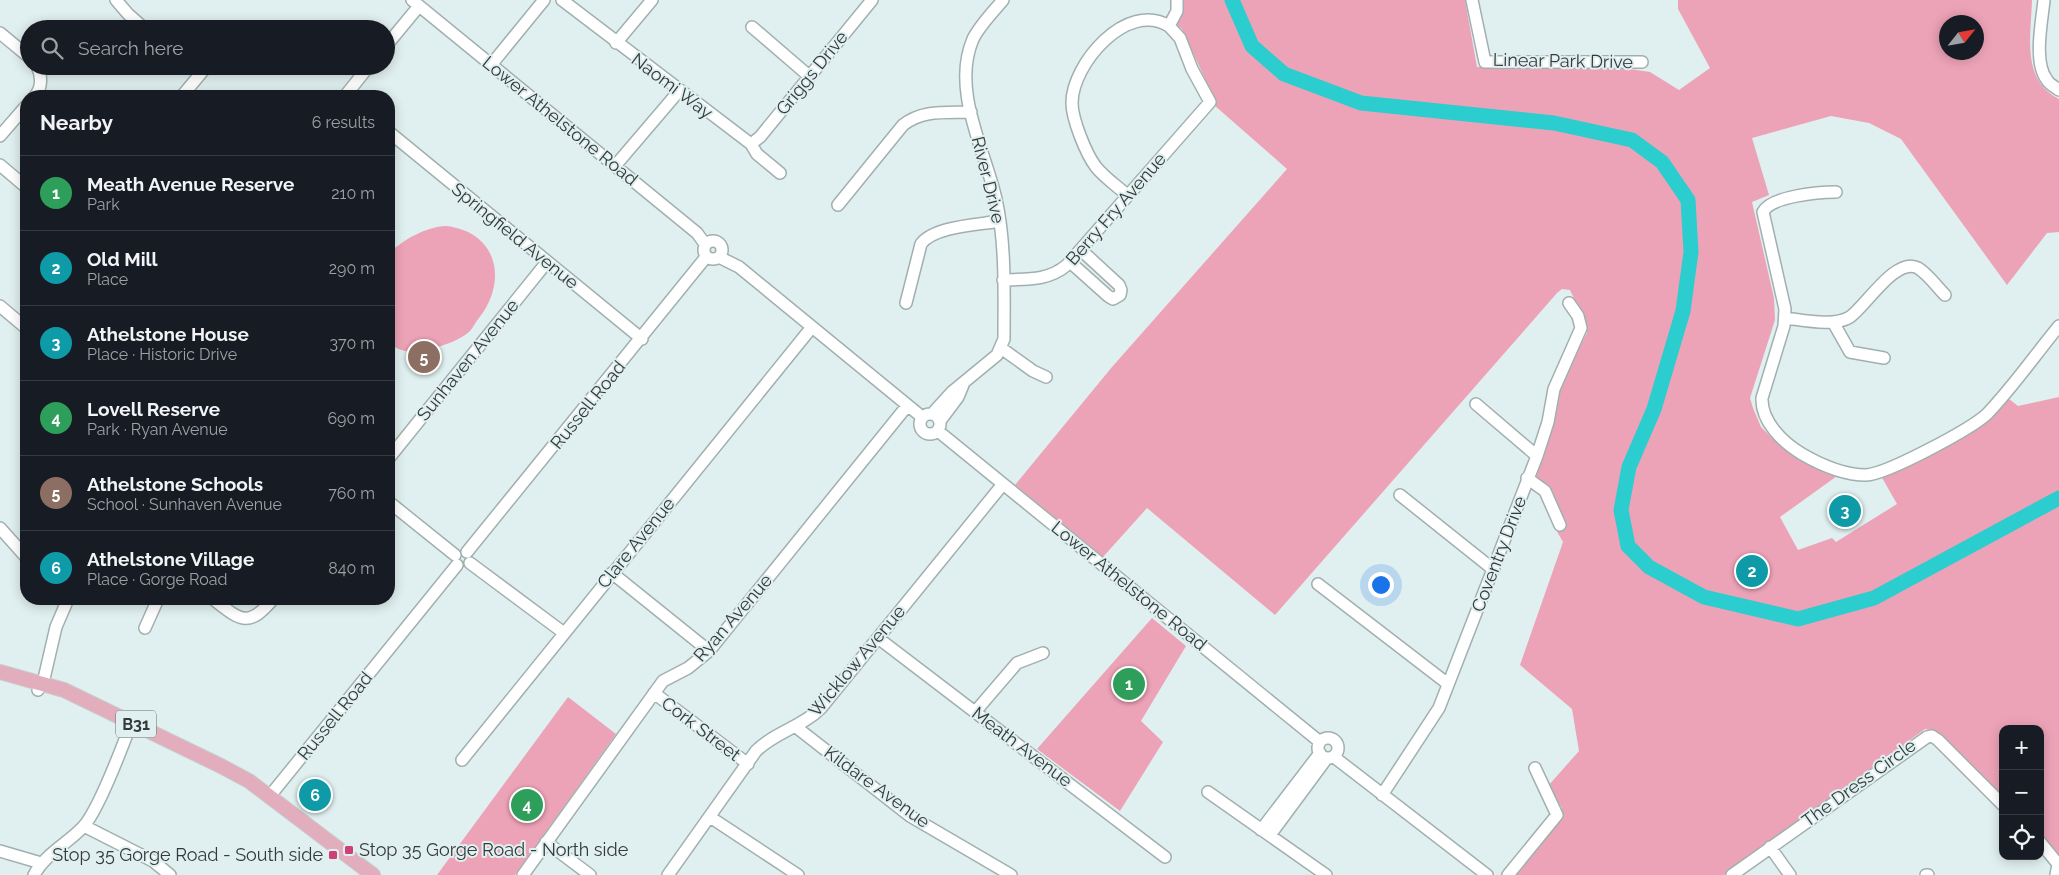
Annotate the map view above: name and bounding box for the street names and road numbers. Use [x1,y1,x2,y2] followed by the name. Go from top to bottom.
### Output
[771,26,852,119] street label: Griggs Drive
[628,48,717,123] street label: Naomi Way
[1493,49,1634,72] street label: Linear Park Drive
[479,52,642,190] street label: Lower Athelstone Road
[968,134,1010,226] street label: River Drive
[1061,148,1170,269] street label: Berry Fry Avenue
[448,178,583,293] street label: Springfield Avenue
[412,295,523,424] street label: Sunhaven Avenue
[546,356,630,453] street label: Russell Road
[593,493,679,592] street label: Clare Avenue
[1467,493,1530,615] street label: Coventry Drive
[1048,517,1211,655] street label: Lower Athelstone Road
[689,569,777,666] street label: Ryan Avenue
[804,600,910,721] street label: Wicklow Avenue
[293,667,377,764] street label: Russell Road
[658,692,745,765] street label: Cork Street
[968,702,1077,791] street label: Meath Avenue
[116,711,156,738] road number: B31
[1798,734,1920,831] street label: The Dress Circle
[820,741,934,832] street label: Kildare Avenue

